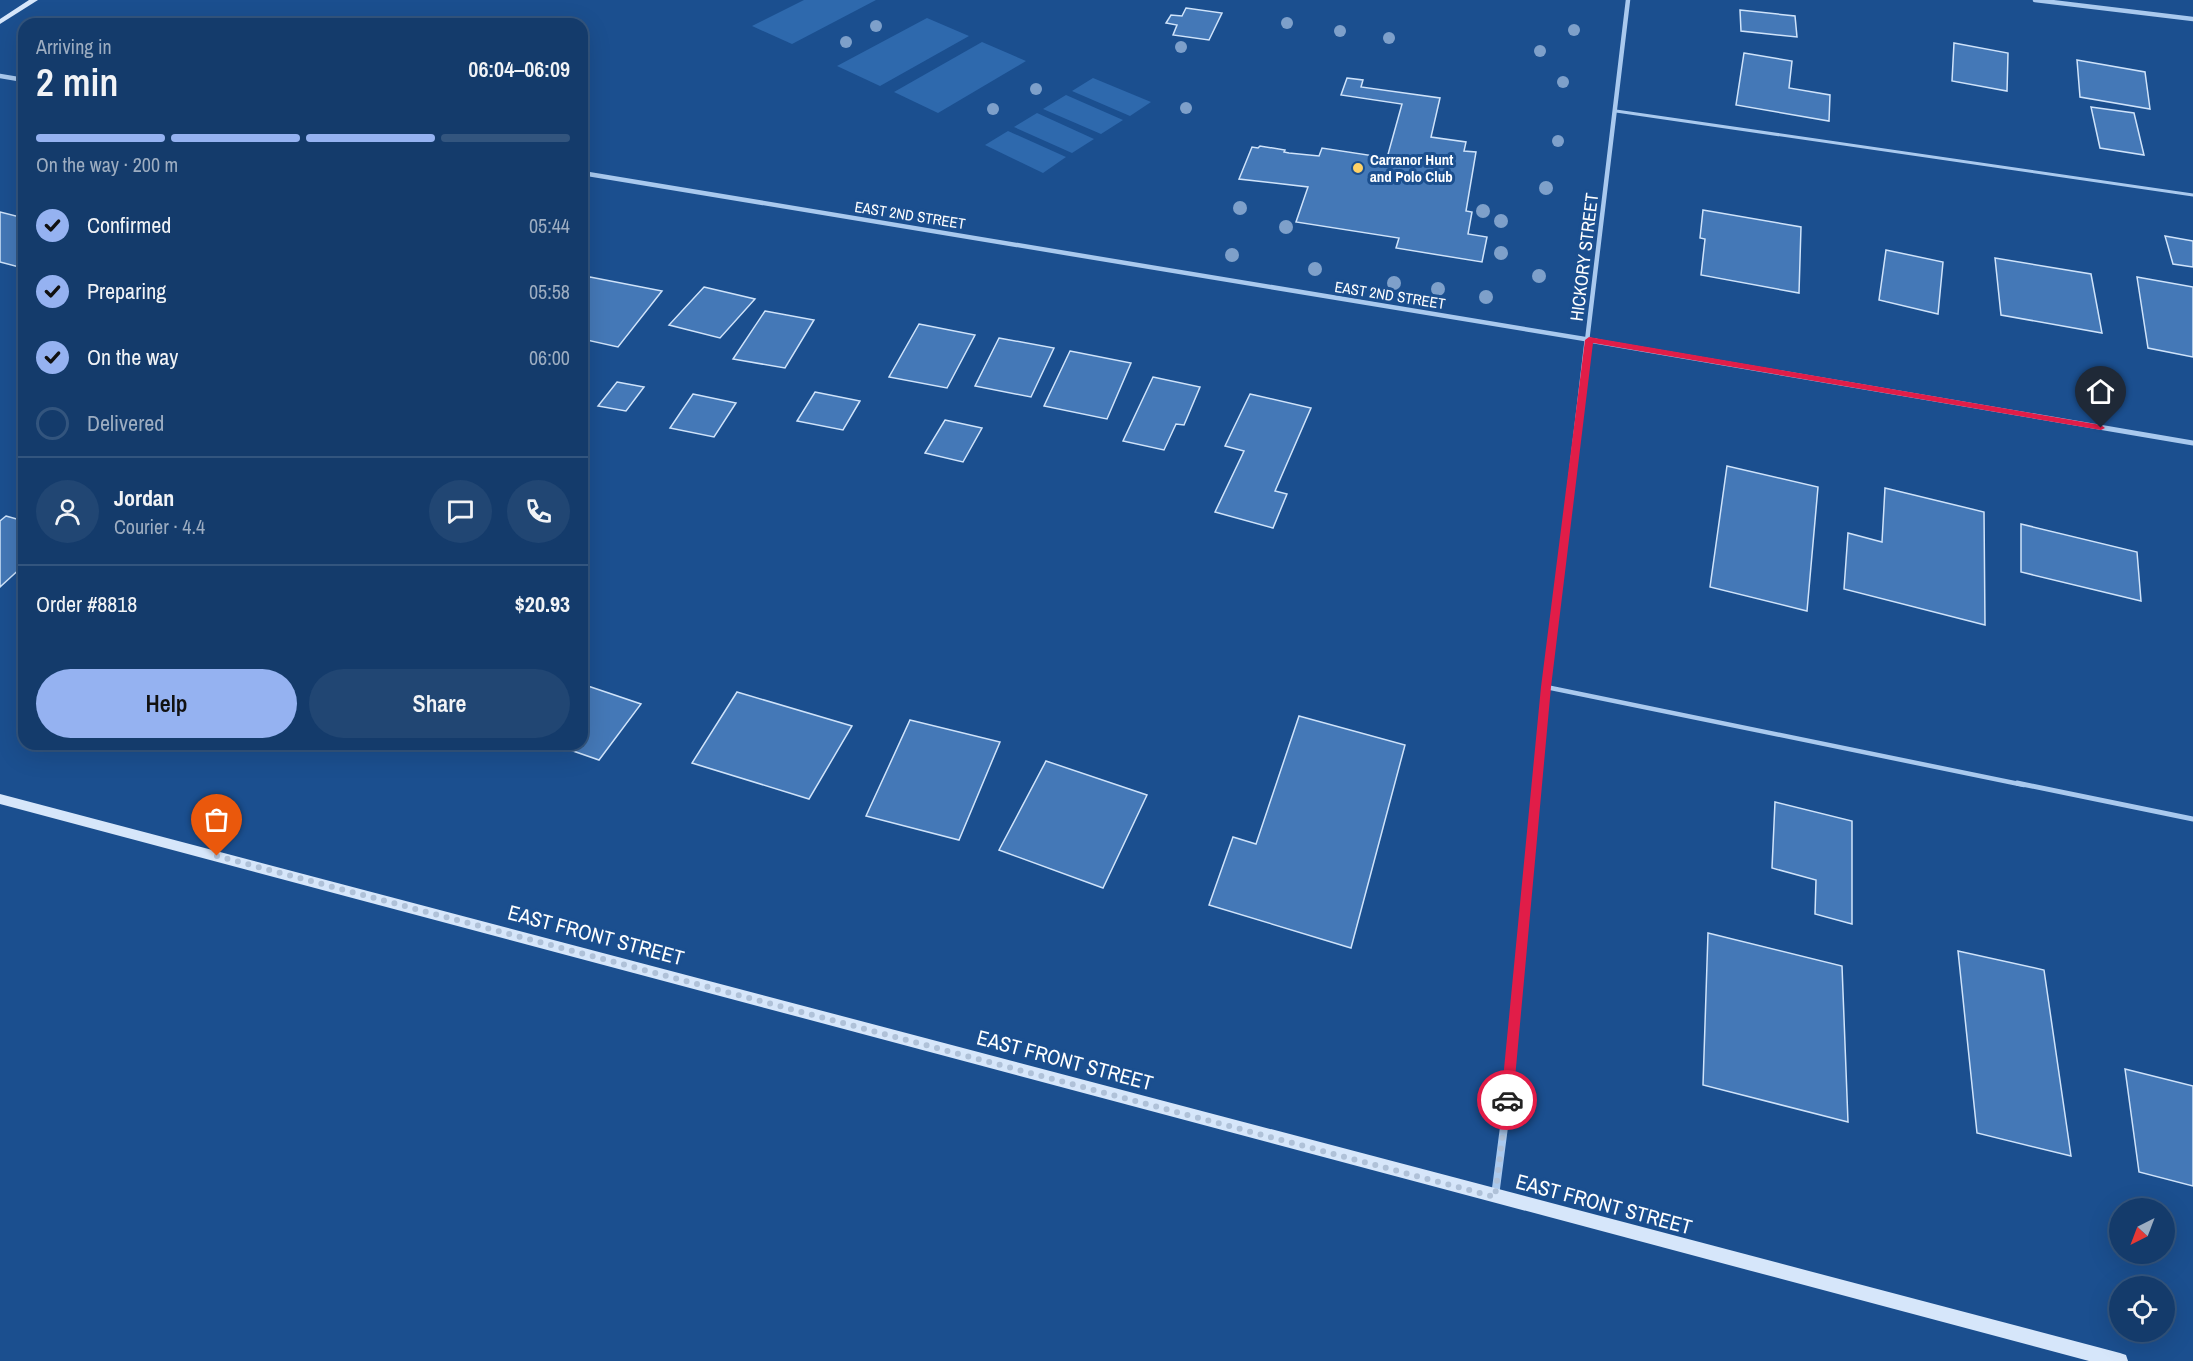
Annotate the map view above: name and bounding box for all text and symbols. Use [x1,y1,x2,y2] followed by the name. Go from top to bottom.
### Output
[36,33,112,60] text: Arriving in
[468,54,570,84] text: 06:04–06:09
[36,56,118,108] text: 2 min
[1370,149,1453,187] place label: Carranor Hunt and Polo Club
[36,151,178,178] text: On the way · 200 m
[1351,161,1365,175] marker: Carranor Hunt and Polo Club
[1564,191,1604,323] street label: HICKORY STREET
[853,196,967,234] street label: EAST 2ND STREET
[36,209,69,242] icon: check
[87,210,171,240] text: Confirmed
[529,212,570,239] text: 05:44
[36,275,69,308] icon: check
[87,276,166,306] text: Preparing
[1333,276,1447,314] street label: EAST 2ND STREET
[529,278,570,305] text: 05:58
[36,341,69,374] icon: check
[87,342,178,372] text: On the way
[529,344,570,371] text: 06:00
[2075,366,2126,428] pin
[2084,375,2117,408] icon: home
[87,408,164,438] text: Delivered
[36,480,99,543] button: person
[429,480,492,543] button: chat
[507,480,570,543] button: phone
[114,483,174,513] text: Jordan
[114,513,205,540] text: Courier · 4.4
[36,589,137,619] text: Order #8818
[515,589,570,619] text: $20.93
[36,669,297,738] button: Help
[309,669,570,738] button: Share
[191,794,242,856] pin
[200,803,233,836] icon: bag
[505,898,688,973] street label: EAST FRONT STREET
[974,1023,1157,1098] street label: EAST FRONT STREET
[1477,1070,1537,1130] courier
[1491,1084,1524,1117] icon: car
[1513,1167,1696,1242] street label: EAST FRONT STREET
[2109,1198,2175,1264] north arrow
[2109,1198,2175,1342] map controls
[2109,1276,2175,1342] button: locate

